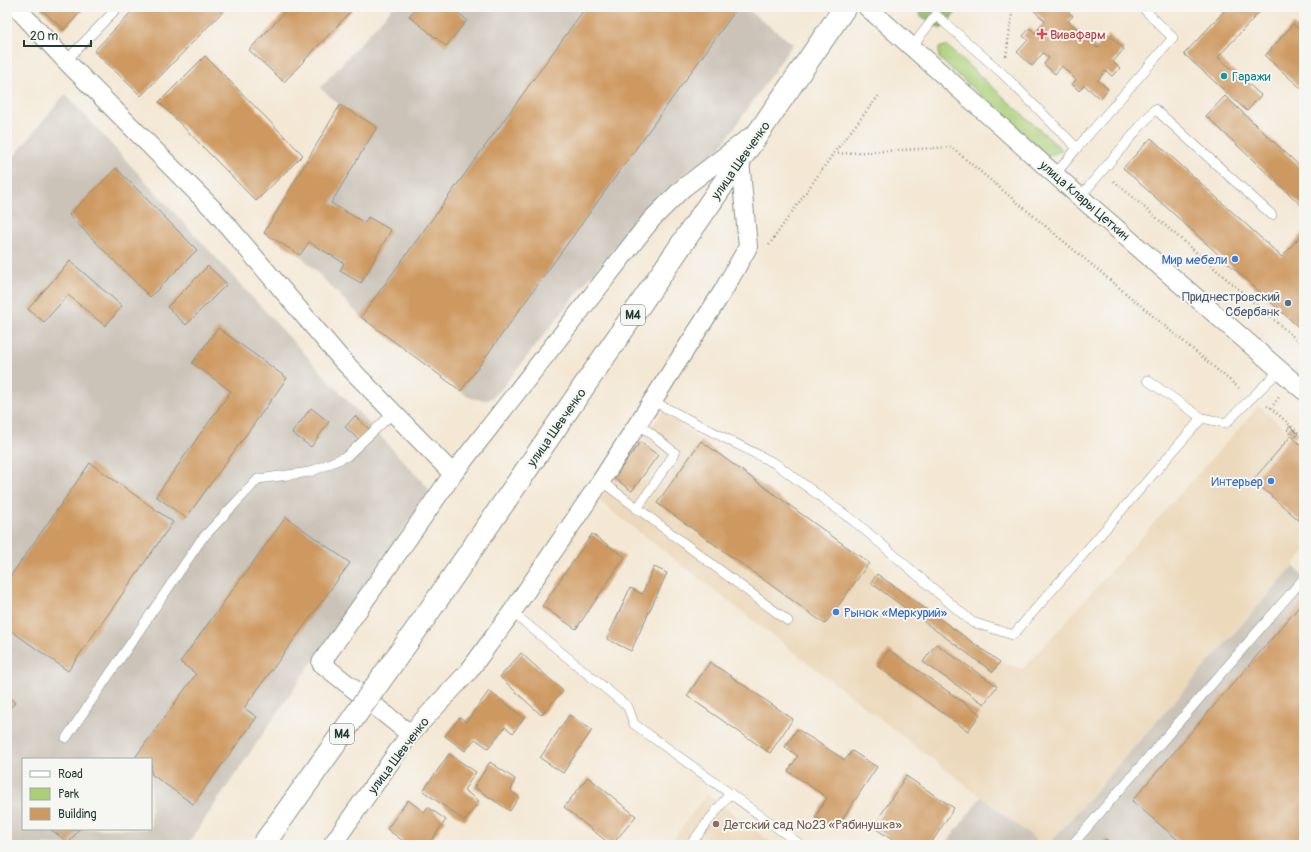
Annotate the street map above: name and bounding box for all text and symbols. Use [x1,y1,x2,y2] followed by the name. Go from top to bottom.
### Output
[24,22,91,48] scale bar
[1050,27,1106,43] place label: Вивафарм
[30,29,59,44] text: 20 m
[1037,29,1047,39] marker: Вивафарм
[1232,69,1271,85] place label: Гаражи
[1219,71,1229,81] marker: Гаражи
[707,118,774,204] street label: улица Шевченко
[1035,157,1133,244] street label: улица Клары Цеткин
[1161,252,1227,268] place label: Мир мебели
[1230,254,1240,264] marker: Мир мебели
[1182,289,1280,320] place label: Приднестровский Сбербанк
[1283,298,1293,308] marker: Приднестровский Сбербанк
[621,305,645,325] road number: M4
[523,385,590,471] street label: улица Шевченко
[1211,474,1263,490] place label: Интерьер
[1266,476,1276,486] marker: Интерьер
[844,605,948,621] place label: Рынок «Меркурий»
[831,607,841,617] marker: Рынок «Меркурий»
[364,714,433,798] street label: улица Шевченко
[330,724,354,744] road number: M4
[22,758,152,830] legend
[58,767,83,782] text: Road
[58,787,79,802] text: Park
[58,807,97,822] text: Building
[723,817,902,833] place label: Детский сад №23 «Рябинушка»
[711,819,721,829] marker: Детский сад №23 «Рябинушка»

